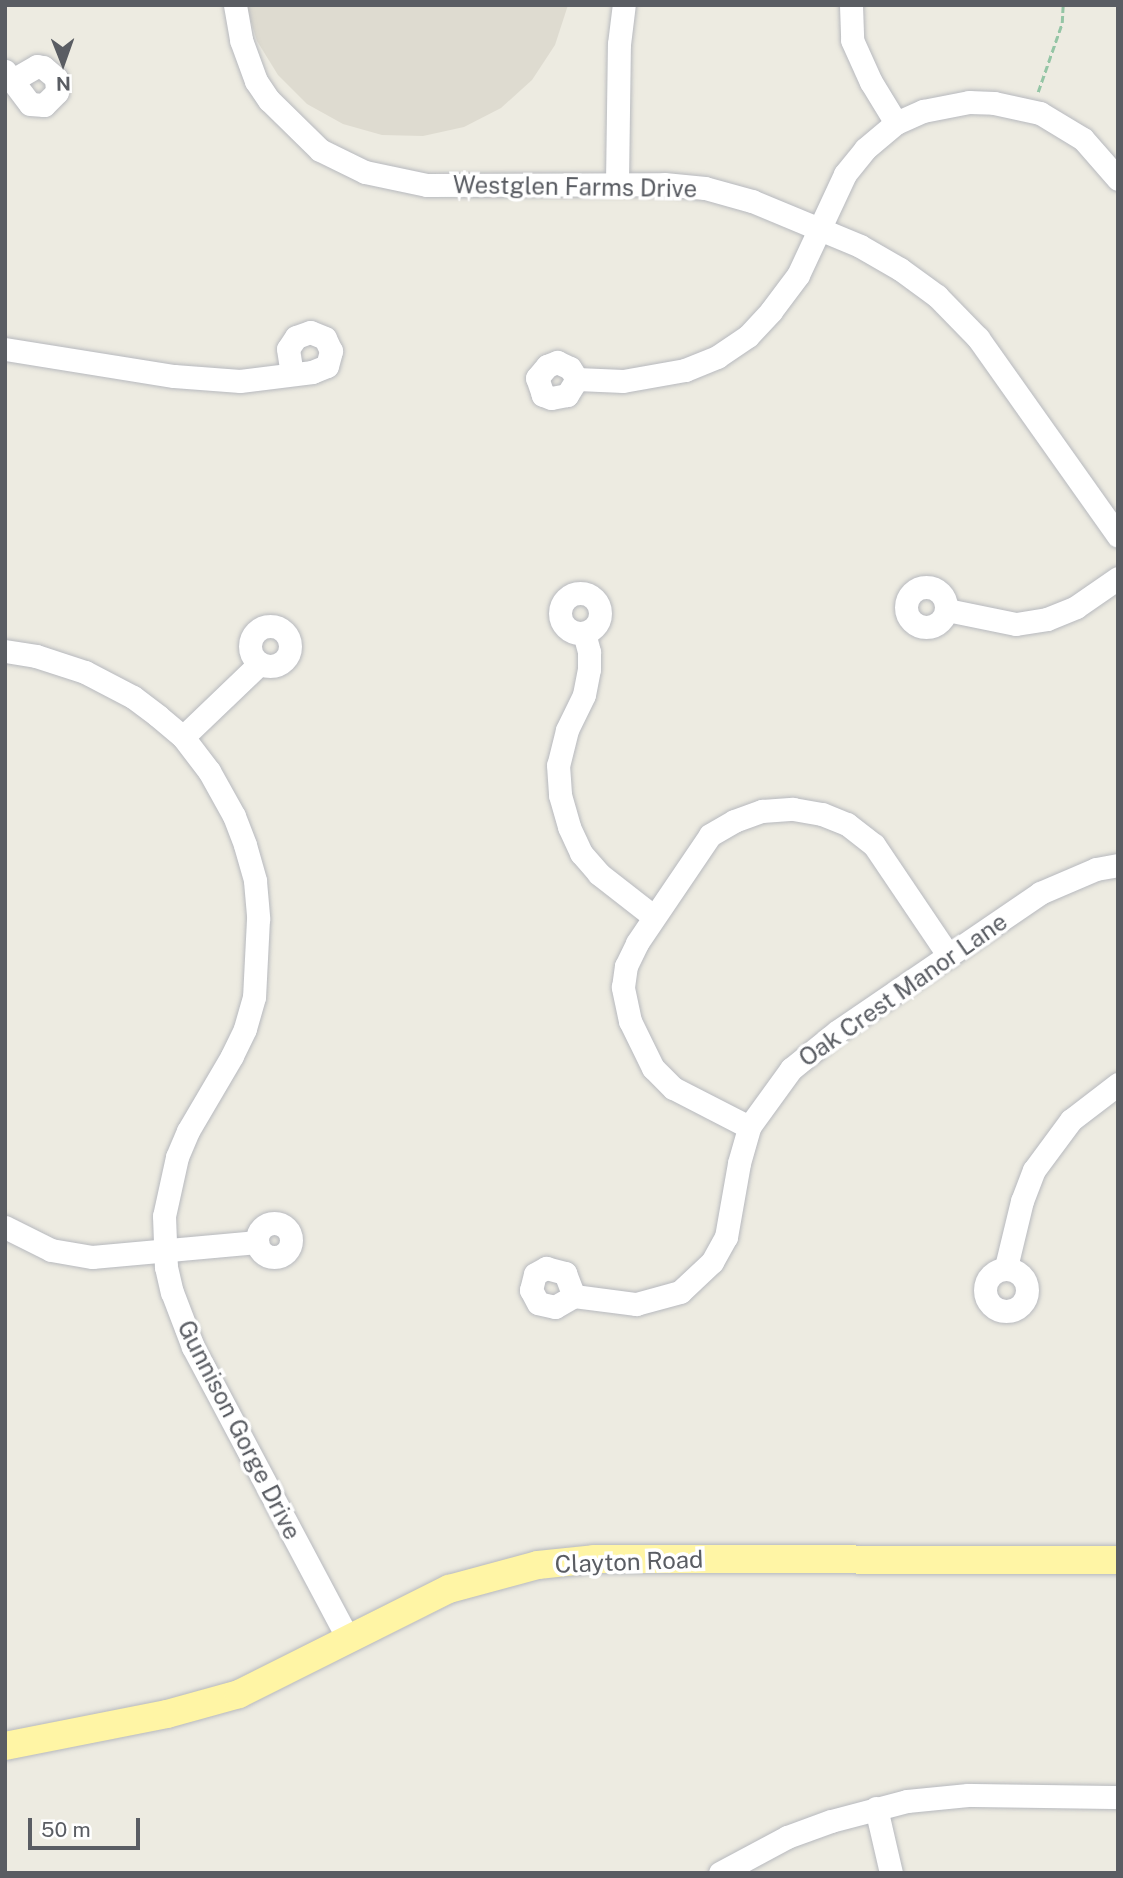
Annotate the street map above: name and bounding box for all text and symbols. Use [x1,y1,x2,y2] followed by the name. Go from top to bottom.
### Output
[28,28,98,98] north arrow
[56,73,71,95] text: N
[453,170,697,204] street label: Westglen Farms Drive
[793,907,1013,1073] street label: Oak Crest Manor Lane
[171,1316,307,1544] street label: Gunnison Gorge Drive
[554,1545,704,1579] street label: Clayton Road
[32,1804,144,1848] scale bar
[41,1817,91,1842] text: 50 m

